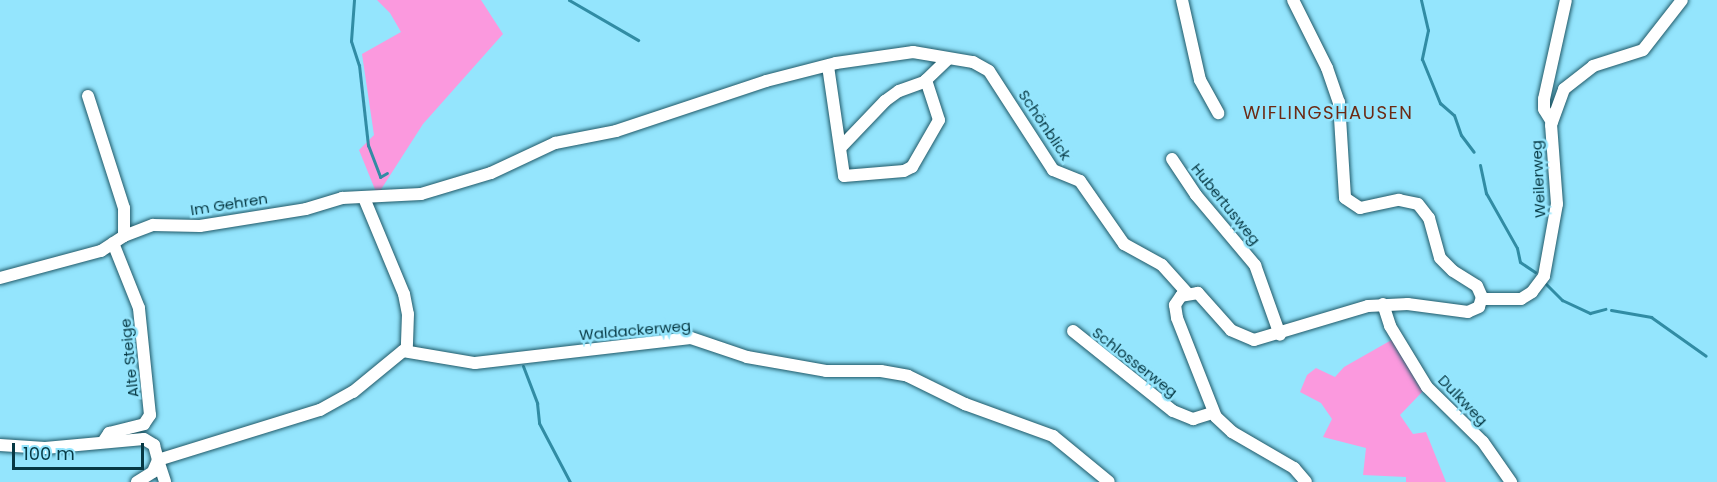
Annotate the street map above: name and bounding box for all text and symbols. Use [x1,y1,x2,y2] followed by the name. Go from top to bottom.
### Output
[1015,86,1075,164] street label: Schönblick
[1243,102,1413,124] district label: WIFLINGSHAUSEN
[1527,140,1549,218] street label: Weilerweg
[1188,160,1264,248] street label: Hubertusweg
[189,189,269,219] street label: Im Gehren
[578,316,692,344] street label: Waldackerweg
[116,318,142,398] street label: Alte Steige
[1089,323,1181,401] street label: Schlosserweg
[1435,371,1491,429] street label: Dulkweg
[15,431,147,469] scale bar
[23,441,75,466] text: 100 m

